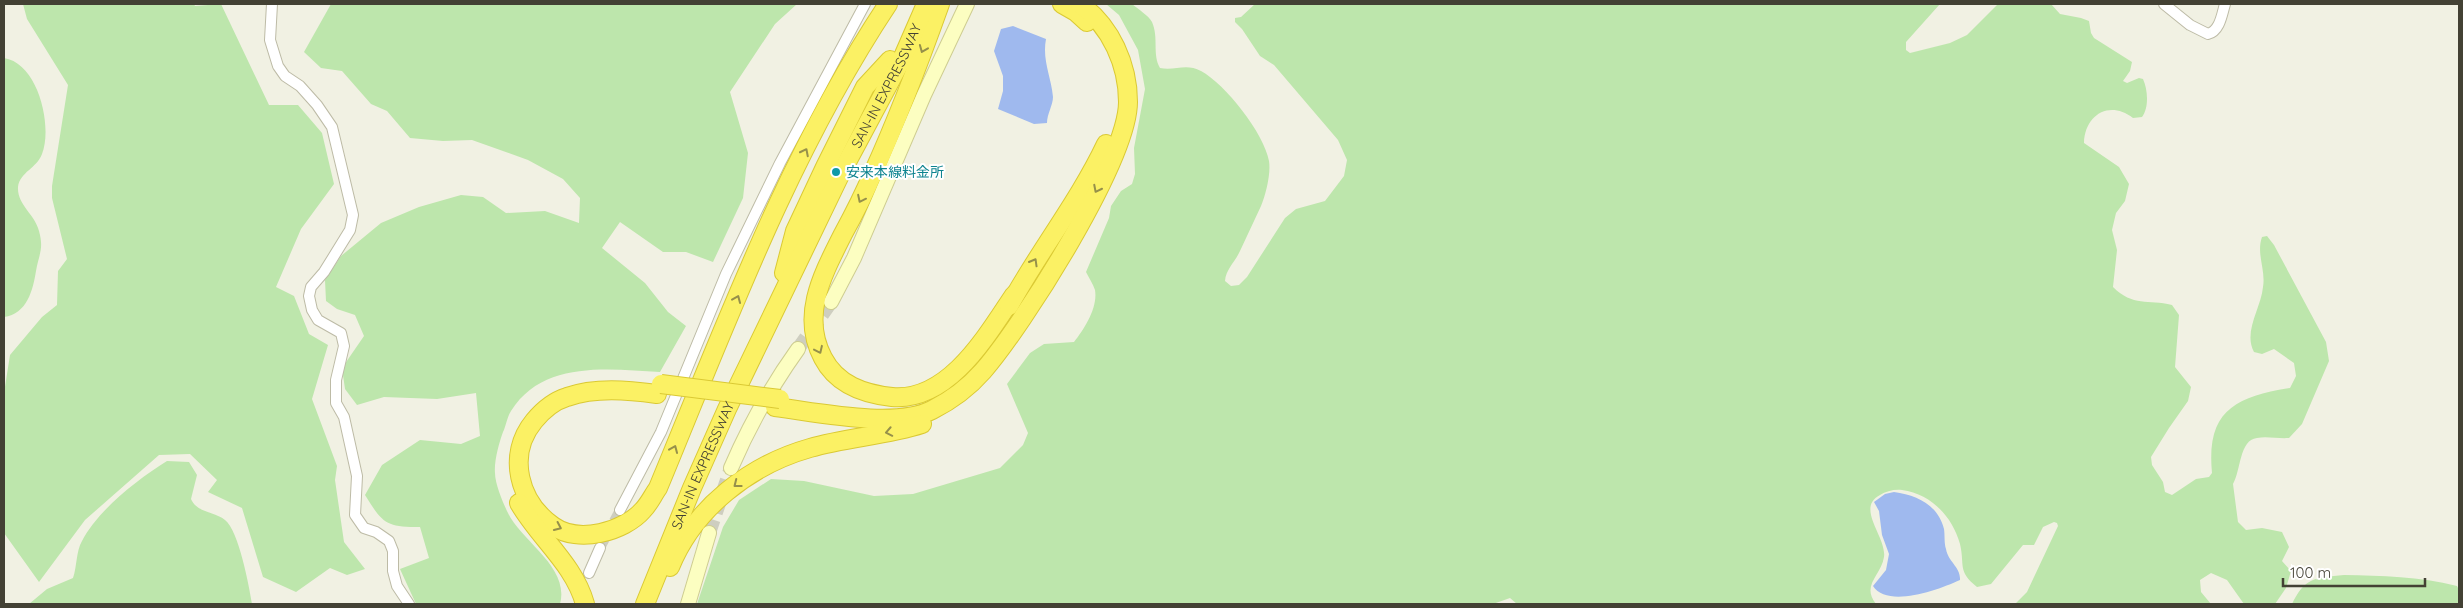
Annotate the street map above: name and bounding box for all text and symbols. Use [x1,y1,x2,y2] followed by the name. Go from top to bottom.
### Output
[847,21,925,151] street label: SAN-IN EXPRESSWAY
[919,44,930,53] one-way arrow
[799,148,809,157] one-way arrow
[846,163,944,181] place label: 安来本線料金所
[830,166,842,178] marker: 安来本線料金所
[1093,184,1103,193] one-way arrow
[856,194,867,203] one-way arrow
[1027,258,1037,267] one-way arrow
[730,295,741,304] one-way arrow
[813,345,824,354] one-way arrow
[667,398,738,532] street label: SAN-IN EXPRESSWAY
[885,426,894,437] one-way arrow
[668,445,678,454] one-way arrow
[734,478,743,486] one-way arrow
[553,521,562,532] one-way arrow
[2283,556,2426,588] scale bar
[2290,563,2331,582] text: 100 m

